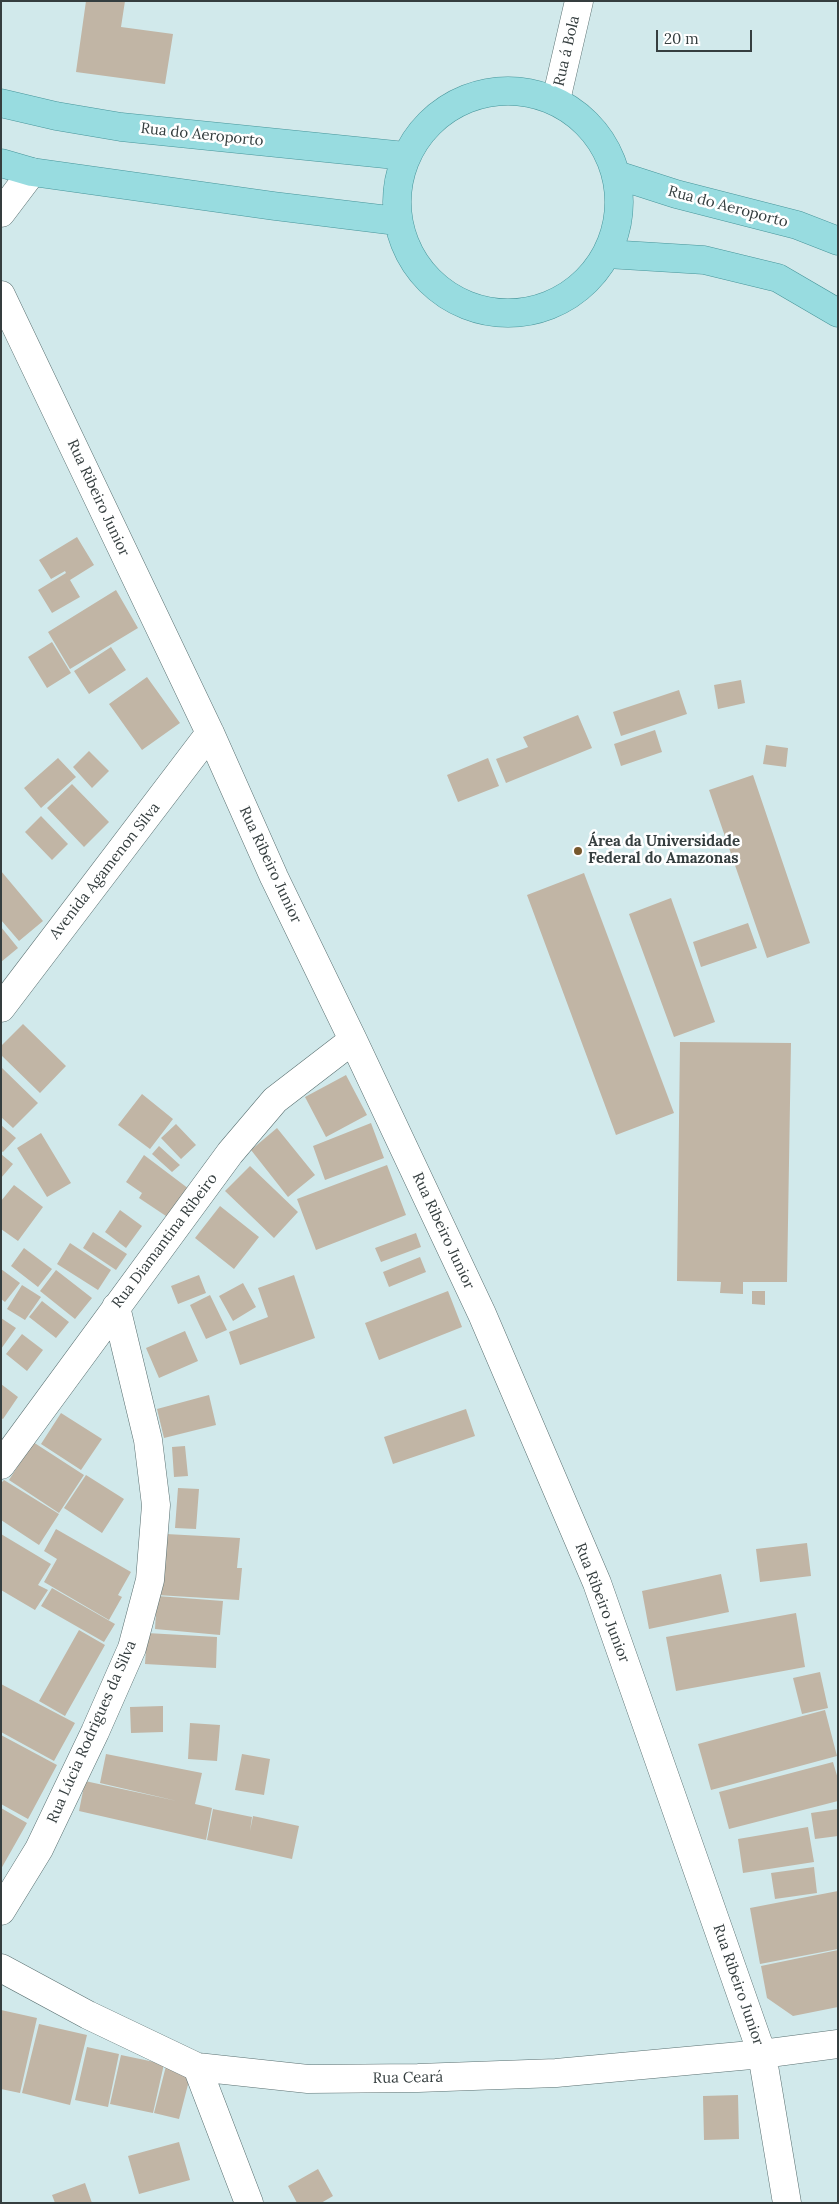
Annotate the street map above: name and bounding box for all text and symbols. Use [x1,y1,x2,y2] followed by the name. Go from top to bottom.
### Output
[550,14,584,88] street label: Rua á Bola
[659,20,755,52] scale bar
[664,29,699,48] text: 20 m
[140,120,264,150] street label: Rua do Aeroporto
[666,182,790,232] street label: Rua do Aeroporto
[63,437,133,559] street label: Rua Ribeiro Junior
[46,799,164,943] street label: Avenida Agamenon Silva
[235,804,305,926] street label: Rua Ribeiro Junior
[588,833,740,868] place label: Área da Universidade Federal do Amazonas
[572,845,584,857] marker: Área da Universidade Federal do Amazonas
[108,1170,222,1312] street label: Rua Diamantina Ribeiro
[408,1170,478,1292] street label: Rua Ribeiro Junior
[571,1540,633,1666] street label: Rua Ribeiro Junior
[43,1638,141,1826] street label: Rua Lúcia Rodrigues da Silva
[709,1922,767,2048] street label: Rua Ribeiro Junior
[373,2068,443,2088] street label: Rua Ceará

